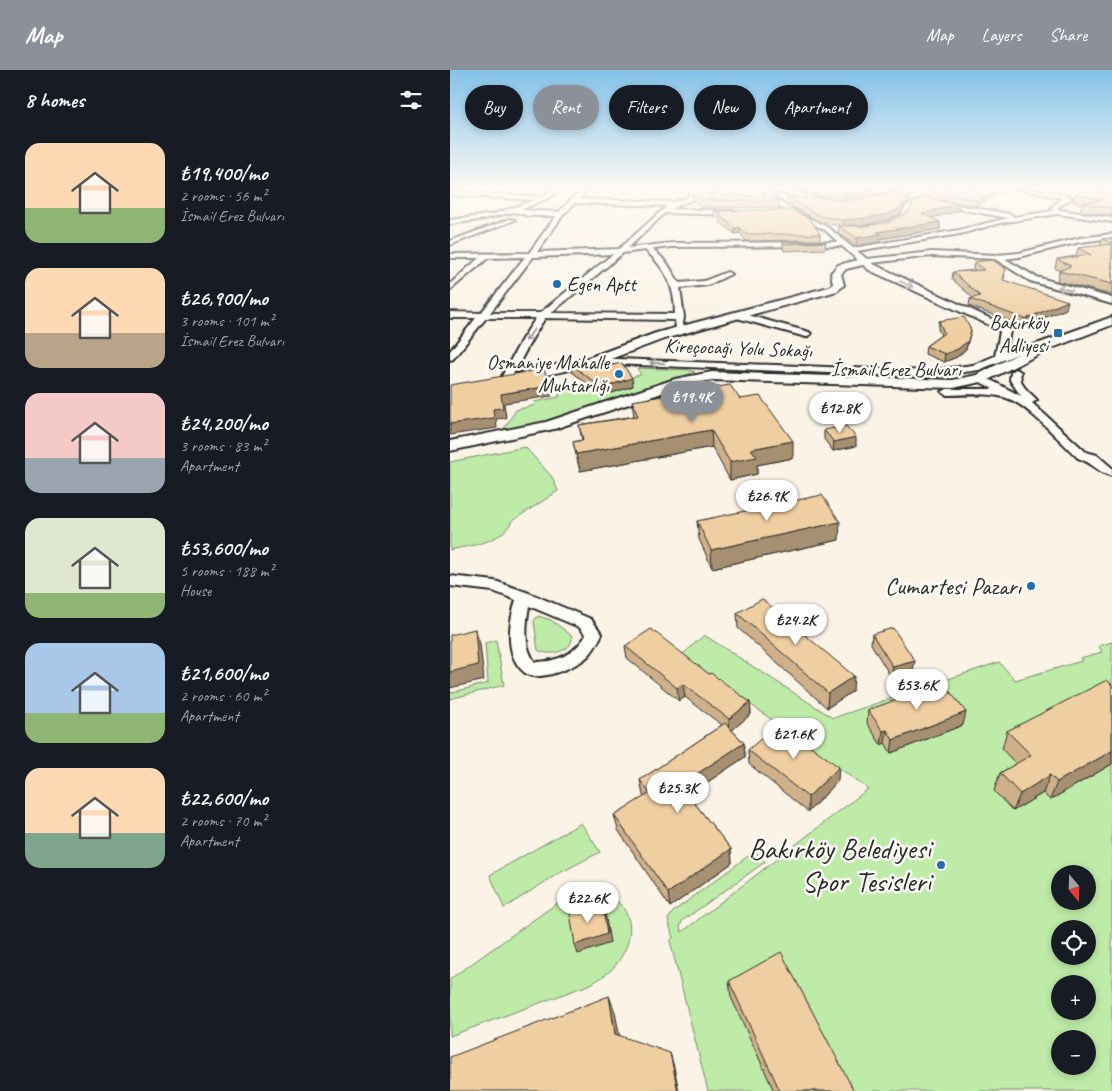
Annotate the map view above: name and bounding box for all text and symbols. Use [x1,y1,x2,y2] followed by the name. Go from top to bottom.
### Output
[25,20,62,50] text: Map
[926,24,954,46] text: Map
[982,24,1021,46] text: Layers
[1049,24,1087,46] text: Share
[465,85,523,130] chip: Buy
[533,85,599,130] chip: Rent
[609,85,684,130] chip: Filters
[694,85,756,130] chip: New
[766,85,868,130] chip: Apartment
[397,86,425,114] icon: filters
[25,87,84,113] text: 8 homes
[180,160,268,186] text: ₺19,400/mo
[65,163,125,223] icon: home
[180,186,266,206] text: 2 rooms · 56 m²
[180,206,284,226] text: İsmail Erez Bulvarı
[567,272,638,297] place label: Egen Aptt
[551,278,563,290] marker: Egen Aptt
[898,279,913,289] one-way arrow
[1057,283,1073,293] one-way arrow
[180,285,268,311] text: ₺26,900/mo
[65,288,125,348] icon: home
[989,310,1050,358] place label: Bakırköy Adliyesi
[180,311,274,331] text: 3 rooms · 101 m²
[525,327,535,341] one-way arrow
[1052,327,1064,339] marker: Bakırköy Adliyesi
[180,331,284,351] text: İsmail Erez Bulvarı
[664,333,814,363] street label: Kireçocağı Yolu Sokağı
[487,350,610,398] place label: Osmaniye Mahalle Muhtarlığı
[831,357,962,382] street label: İsmail Erez Bulvarı
[649,358,665,368] one-way arrow
[613,368,625,380] marker: Osmaniye Mahalle Muhtarlığı
[651,380,733,423] pin: ₺19.4K
[672,387,712,407] text: ₺19.4K
[799,392,881,434] pin: ₺12.8K
[820,398,860,418] text: ₺12.8K
[180,410,268,436] text: ₺24,200/mo
[65,413,125,473] icon: home
[180,436,266,456] text: 3 rooms · 83 m²
[180,456,239,476] text: Apartment
[726,480,808,522] pin: ₺26.9K
[747,486,787,506] text: ₺26.9K
[180,535,268,561] text: ₺53,600/mo
[65,538,125,598] icon: home
[180,561,274,581] text: 5 rooms · 188 m²
[885,571,1023,601] place label: Cumartesi Pazarı
[1025,580,1037,592] marker: Cumartesi Pazarı
[180,581,211,601] text: House
[755,604,837,646] pin: ₺24.2K
[776,610,816,630] text: ₺24.2K
[180,660,268,686] text: ₺21,600/mo
[65,663,125,723] icon: home
[876,668,958,711] pin: ₺53.6K
[897,675,937,695] text: ₺53.6K
[180,686,266,706] text: 2 rooms · 60 m²
[180,706,239,726] text: Apartment
[753,718,835,760] pin: ₺21.6K
[774,724,814,744] text: ₺21.6K
[637,772,719,814] pin: ₺25.3K
[658,778,698,798] text: ₺25.3K
[180,785,268,811] text: ₺22,600/mo
[65,788,125,848] icon: home
[180,811,266,831] text: 2 rooms · 70 m²
[749,830,935,900] place label: Bakırköy Belediyesi Spor Tesisleri
[180,831,239,851] text: Apartment
[935,859,947,871] marker: Bakırköy Belediyesi Spor Tesisleri
[1051,865,1096,910] north arrow
[1051,865,1096,1075] map controls
[547,882,629,924] pin: ₺22.6K
[568,888,608,908] text: ₺22.6K
[1051,920,1096,965] button: locate
[1051,975,1096,1020] button: +
[1051,1030,1096,1075] button: −

